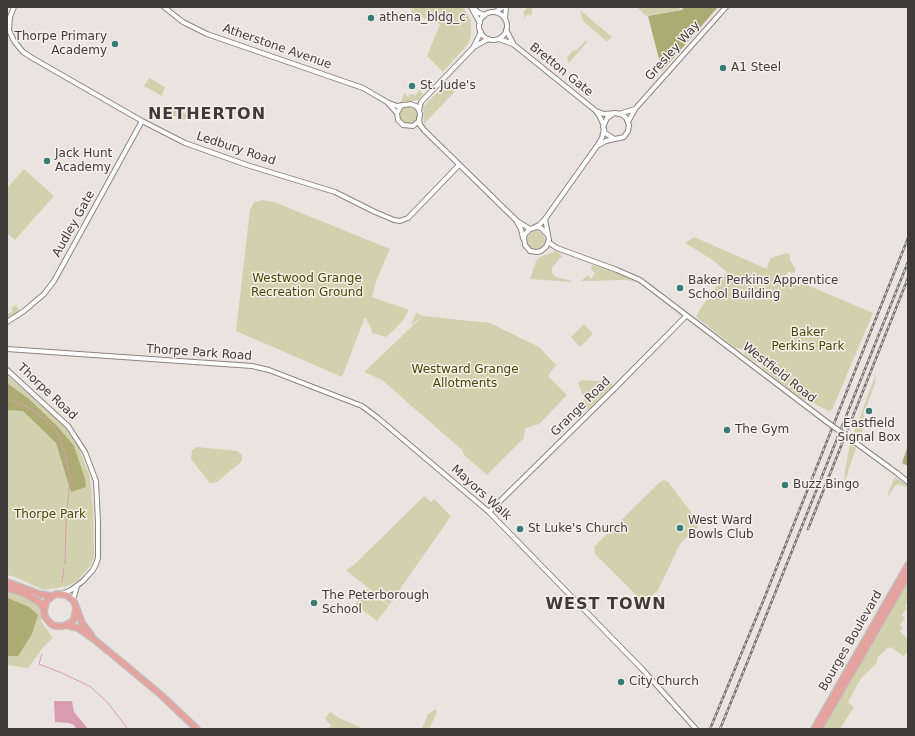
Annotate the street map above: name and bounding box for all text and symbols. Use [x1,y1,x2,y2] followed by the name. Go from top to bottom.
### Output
[379,11,466,25] place label: athena_bldg_c
[366,13,376,23] marker: athena_bldg_c
[643,18,703,84] street label: Gresley Way
[221,22,333,72] street label: Atherstone Avenue
[15,30,107,58] place label: Thorpe Primary Academy
[110,39,120,49] marker: Thorpe Primary Academy
[526,40,596,100] street label: Bretton Gate
[731,61,781,75] place label: A1 Steel
[718,63,728,73] marker: A1 Steel
[420,79,476,93] place label: St. Jude's
[407,81,417,91] marker: St. Jude's
[148,105,266,125] district label: NETHERTON
[194,129,278,169] street label: Ledbury Road
[55,147,112,175] place label: Jack Hunt Academy
[42,156,52,166] marker: Jack Hunt Academy
[50,188,98,260] street label: Audley Gate
[251,272,363,300] park label: Westwood Grange Recreation Ground
[688,274,838,302] place label: Baker Perkins Apprentice School Building
[675,283,685,293] marker: Baker Perkins Apprentice School Building
[771,326,845,354] park label: Baker Perkins Park
[739,340,819,406] street label: Westfield Road
[146,342,252,364] street label: Thorpe Park Road
[14,361,80,423] street label: Thorpe Road
[411,363,519,391] park label: Westward Grange Allotments
[548,374,614,440] street label: Grange Road
[864,406,874,416] marker: Eastfield Signal Box
[838,417,900,445] place label: Eastfield Signal Box
[735,423,789,437] place label: The Gym
[722,425,732,435] marker: The Gym
[448,462,514,524] street label: Mayors Walk
[793,478,859,492] place label: Buzz Bingo
[780,480,790,490] marker: Buzz Bingo
[14,508,86,522] park label: Thorpe Park
[688,514,754,542] place label: West Ward Bowls Club
[528,522,628,536] place label: St Luke's Church
[675,523,685,533] marker: West Ward Bowls Club
[515,524,525,534] marker: St Luke's Church
[816,588,886,694] street label: Bourges Boulevard
[322,589,429,617] place label: The Peterborough School
[545,595,667,615] district label: WEST TOWN
[309,598,319,608] marker: The Peterborough School
[629,675,699,689] place label: City Church
[616,677,626,687] marker: City Church

